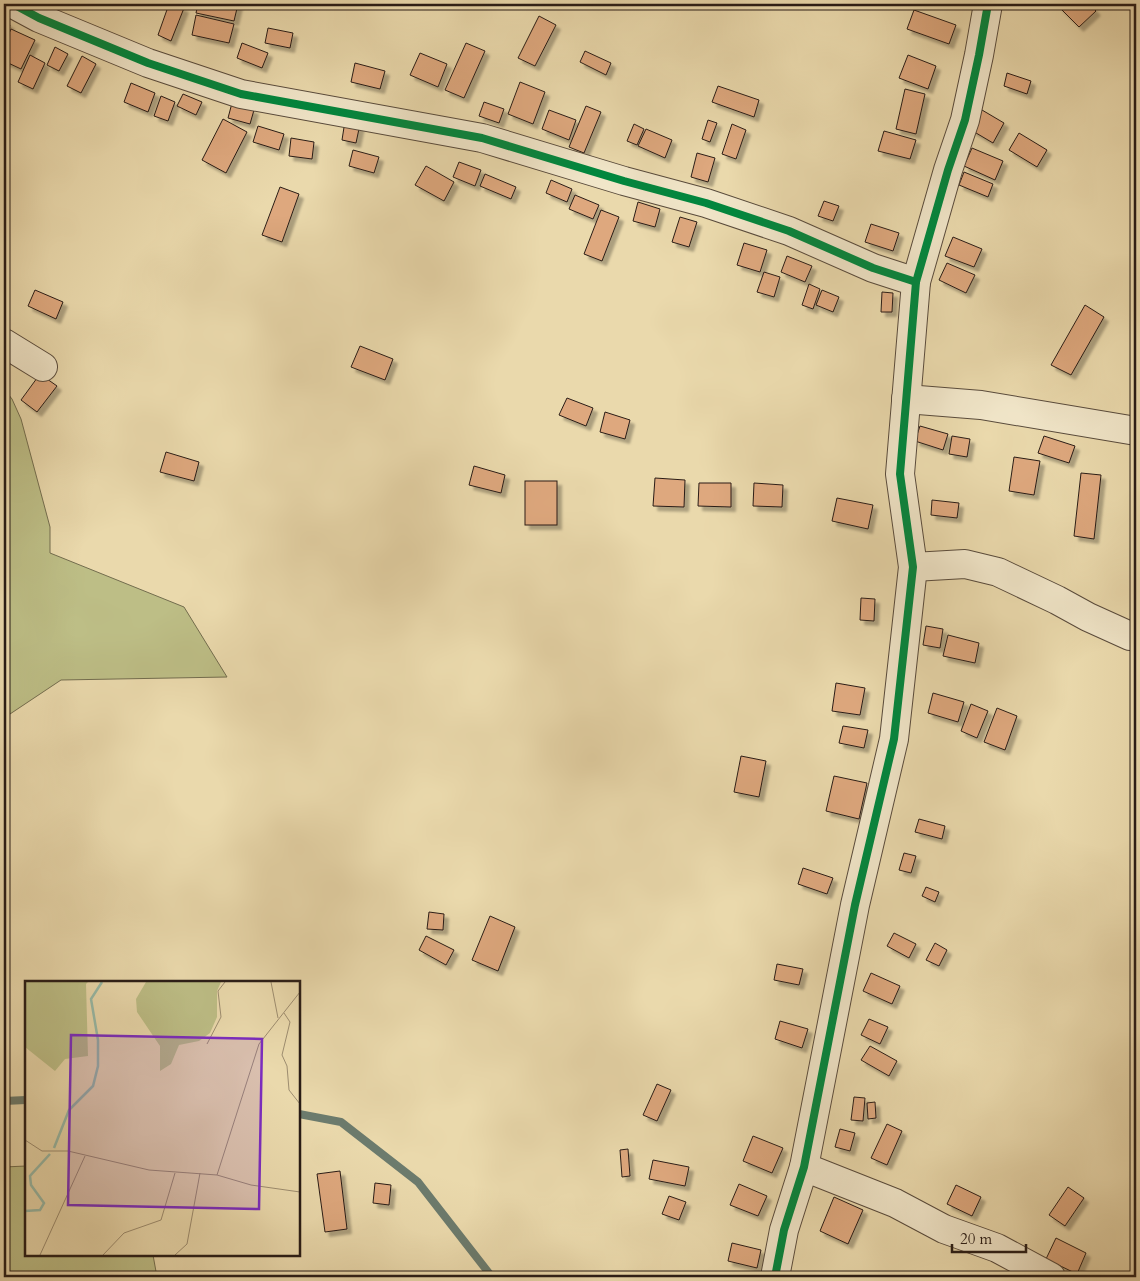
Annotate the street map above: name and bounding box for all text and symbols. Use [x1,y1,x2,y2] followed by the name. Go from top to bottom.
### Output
[25,981,300,1256] inset map
[952,1221,1026,1253] scale bar
[960,1229,992,1249] text: 20 m

